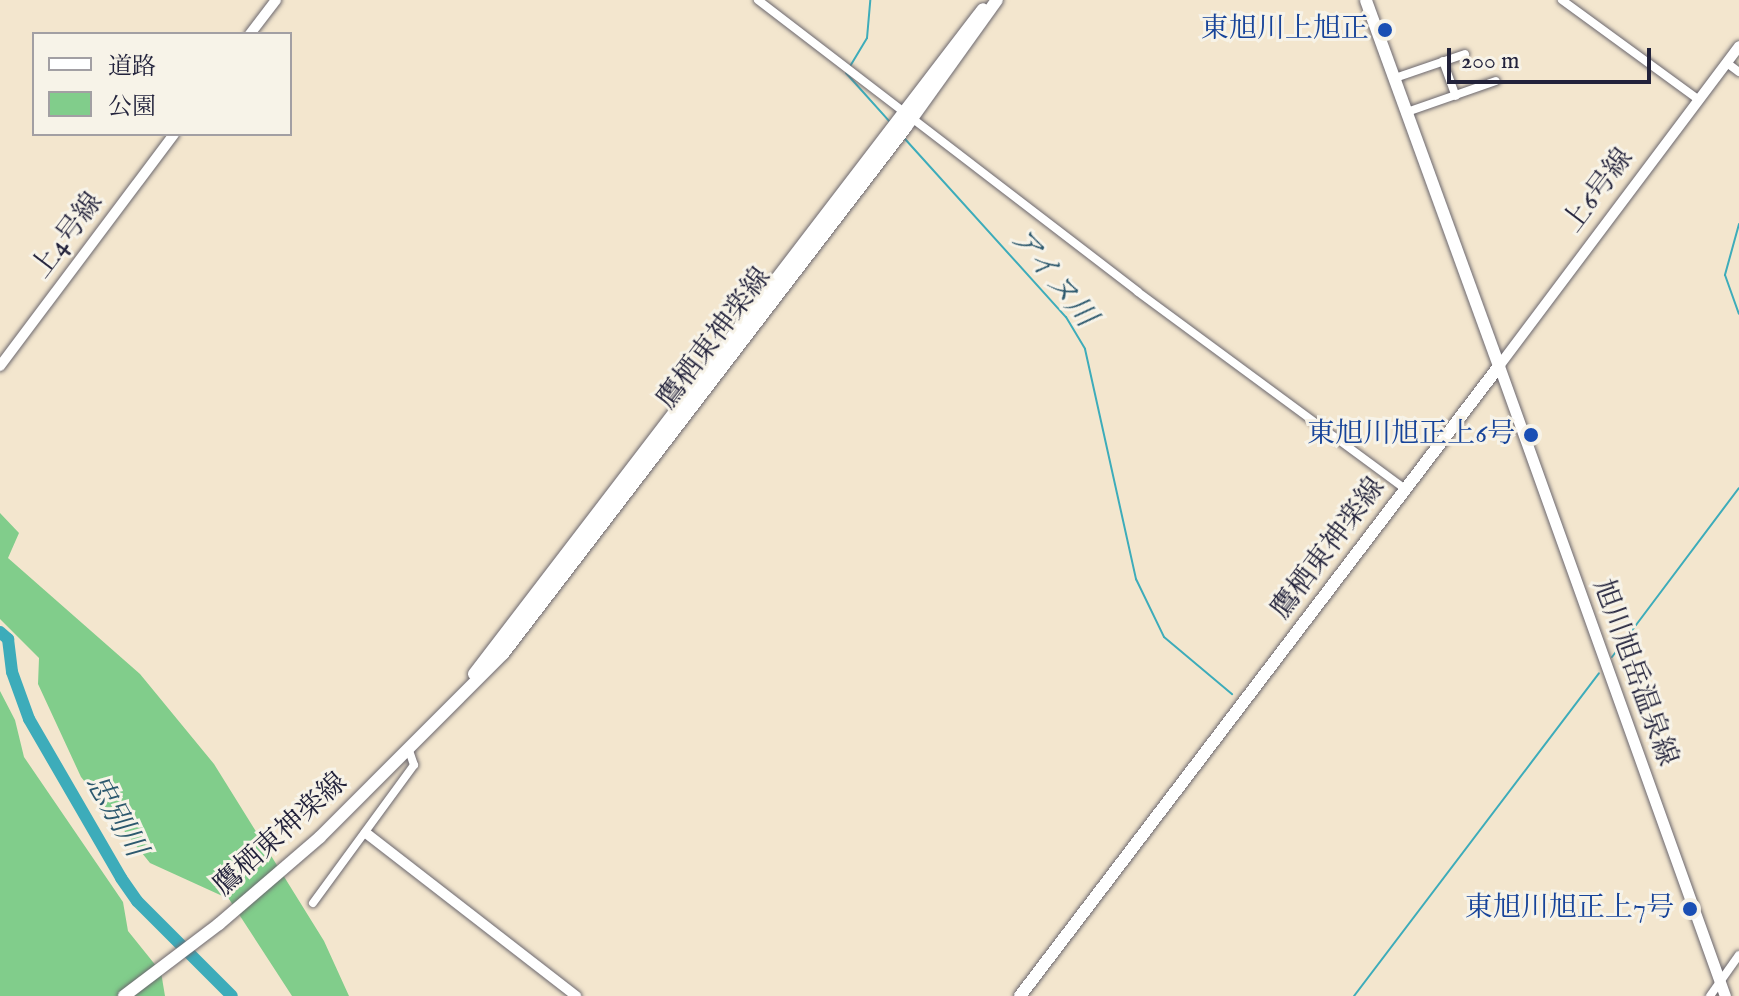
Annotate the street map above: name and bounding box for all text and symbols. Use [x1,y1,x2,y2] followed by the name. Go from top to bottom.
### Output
[1201,13,1369,47] place label: 東旭川上旭正
[1376,21,1394,39] marker: 東旭川上旭正
[32,32,292,136] legend
[1451,32,1655,82] scale bar
[1461,46,1520,77] text: 200 m
[108,52,156,83] text: 道路
[108,92,156,123] text: 公園
[1557,143,1641,239] street label: 上6号線
[25,187,111,285] street label: 上4号線
[1000,220,1104,336] water label: アイヌ川
[651,262,779,416] street label: 鷹栖東神楽線
[1307,418,1515,452] place label: 東旭川旭正上6号
[1522,426,1540,444] marker: 東旭川旭正上6号
[1265,472,1393,626] street label: 鷹栖東神楽線
[1585,575,1683,771] street label: 旭川旭岳温泉線
[207,766,355,904] street label: 鷹栖東神楽線
[77,768,153,864] water label: 忠別川
[1465,892,1674,926] place label: 東旭川旭正上7号
[1681,900,1699,918] marker: 東旭川旭正上7号

